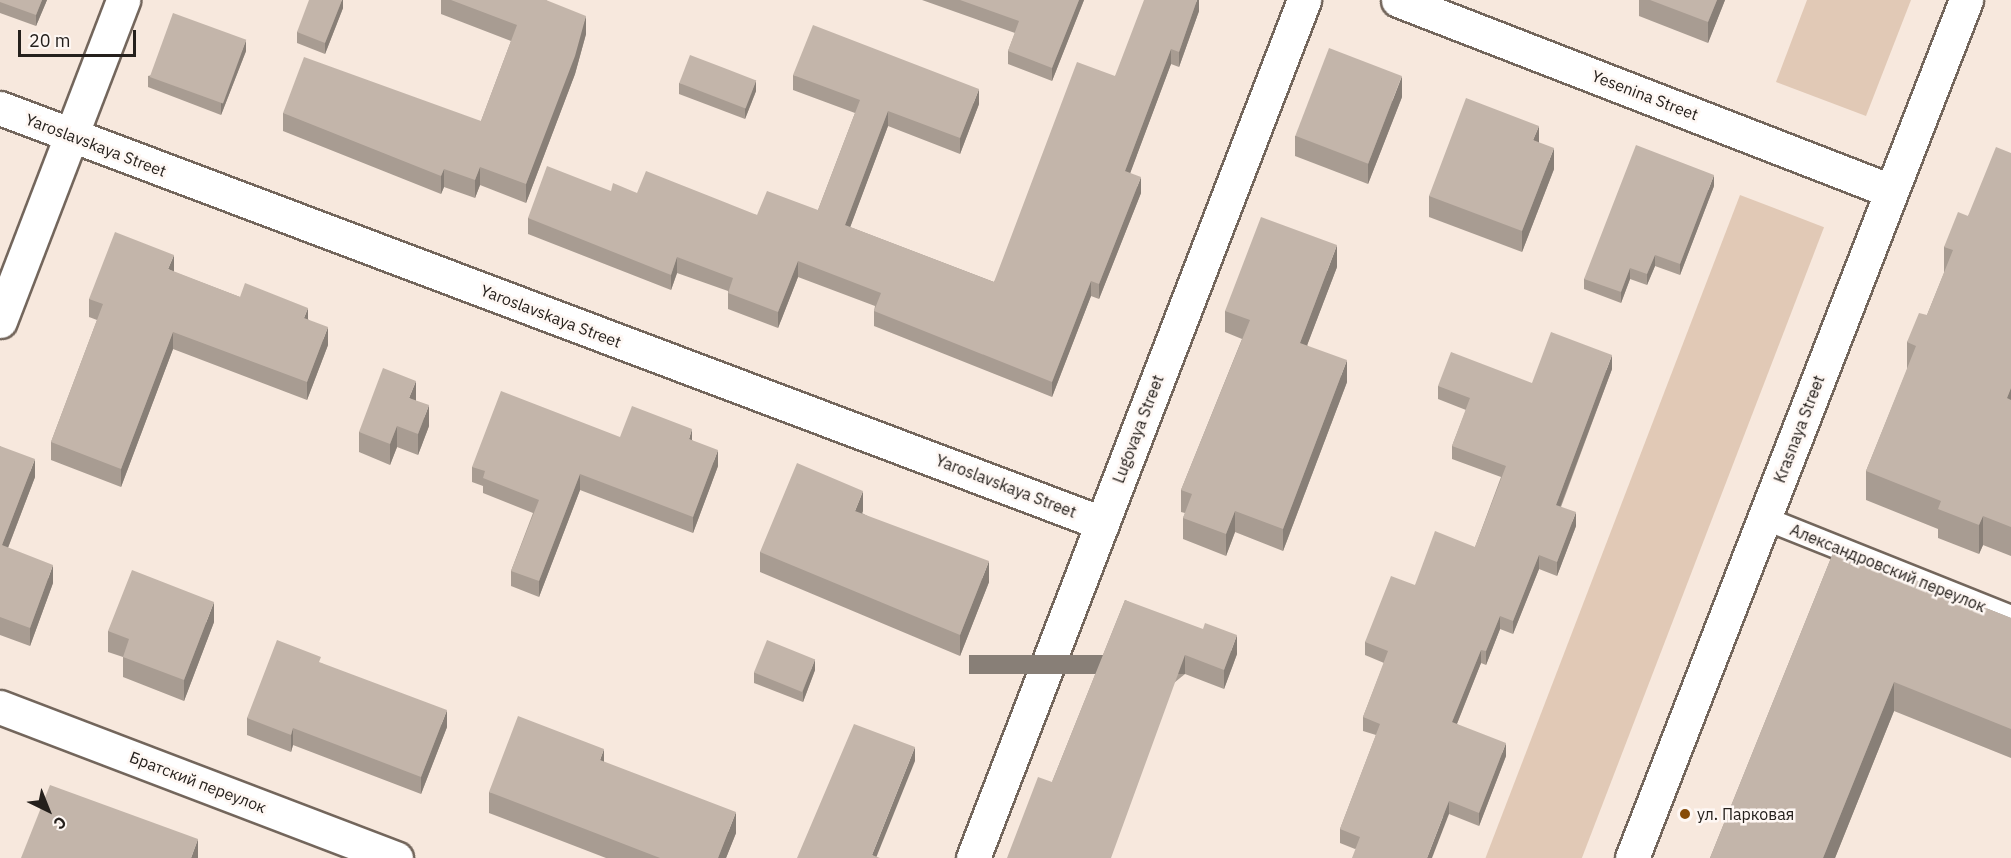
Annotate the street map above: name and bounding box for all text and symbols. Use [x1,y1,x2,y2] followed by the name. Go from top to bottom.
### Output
[21,18,140,56] scale bar
[29,29,71,52] text: 20 m
[1589,66,1701,124] street label: Yesenina Street
[23,109,169,181] street label: Yaroslavskaya Street
[478,280,624,352] street label: Yaroslavskaya Street
[1109,372,1167,486] street label: Lugovaya Street
[1770,373,1828,485] street label: Krasnaya Street
[933,450,1079,522] street label: Yaroslavskaya Street
[1787,520,1989,616] street label: Александровский переулок
[127,747,269,817] street label: Братский переулок
[18,780,78,840] north arrow
[1697,804,1794,824] place label: ул. Парковая
[1678,807,1692,821] marker: ул. Парковая
[50,812,71,834] text: С

